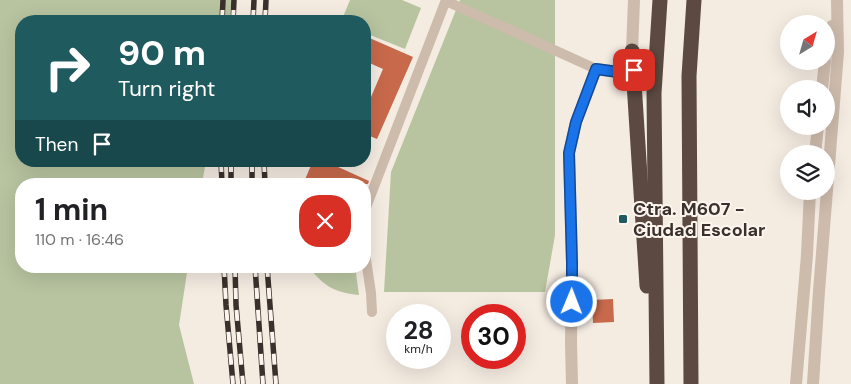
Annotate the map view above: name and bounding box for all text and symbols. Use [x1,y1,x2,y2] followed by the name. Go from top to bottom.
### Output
[780,15,835,70] north arrow
[780,15,835,200] map controls
[118,30,206,76] text: 90 m
[35,35,100,100] icon: right
[613,49,655,91] pin
[620,56,648,84] icon: arrive
[118,74,215,103] text: Turn right
[780,80,835,135] button: sound
[88,130,116,158] icon: arrive
[35,132,78,157] text: Then
[780,145,835,200] button: layers
[35,190,108,229] text: 1 min
[299,195,351,247] button: close
[633,197,765,242] place label: Ctra. M607 - Ciudad Escolar
[617,213,629,225] marker: Ctra. M607 - Ciudad Escolar
[35,229,124,250] text: 110 m · 16:46
[545,275,597,327] position arrow
[461,304,526,369] speed limit sign: 30
[403,314,434,347] text: 28
[404,341,433,357] text: km/h

